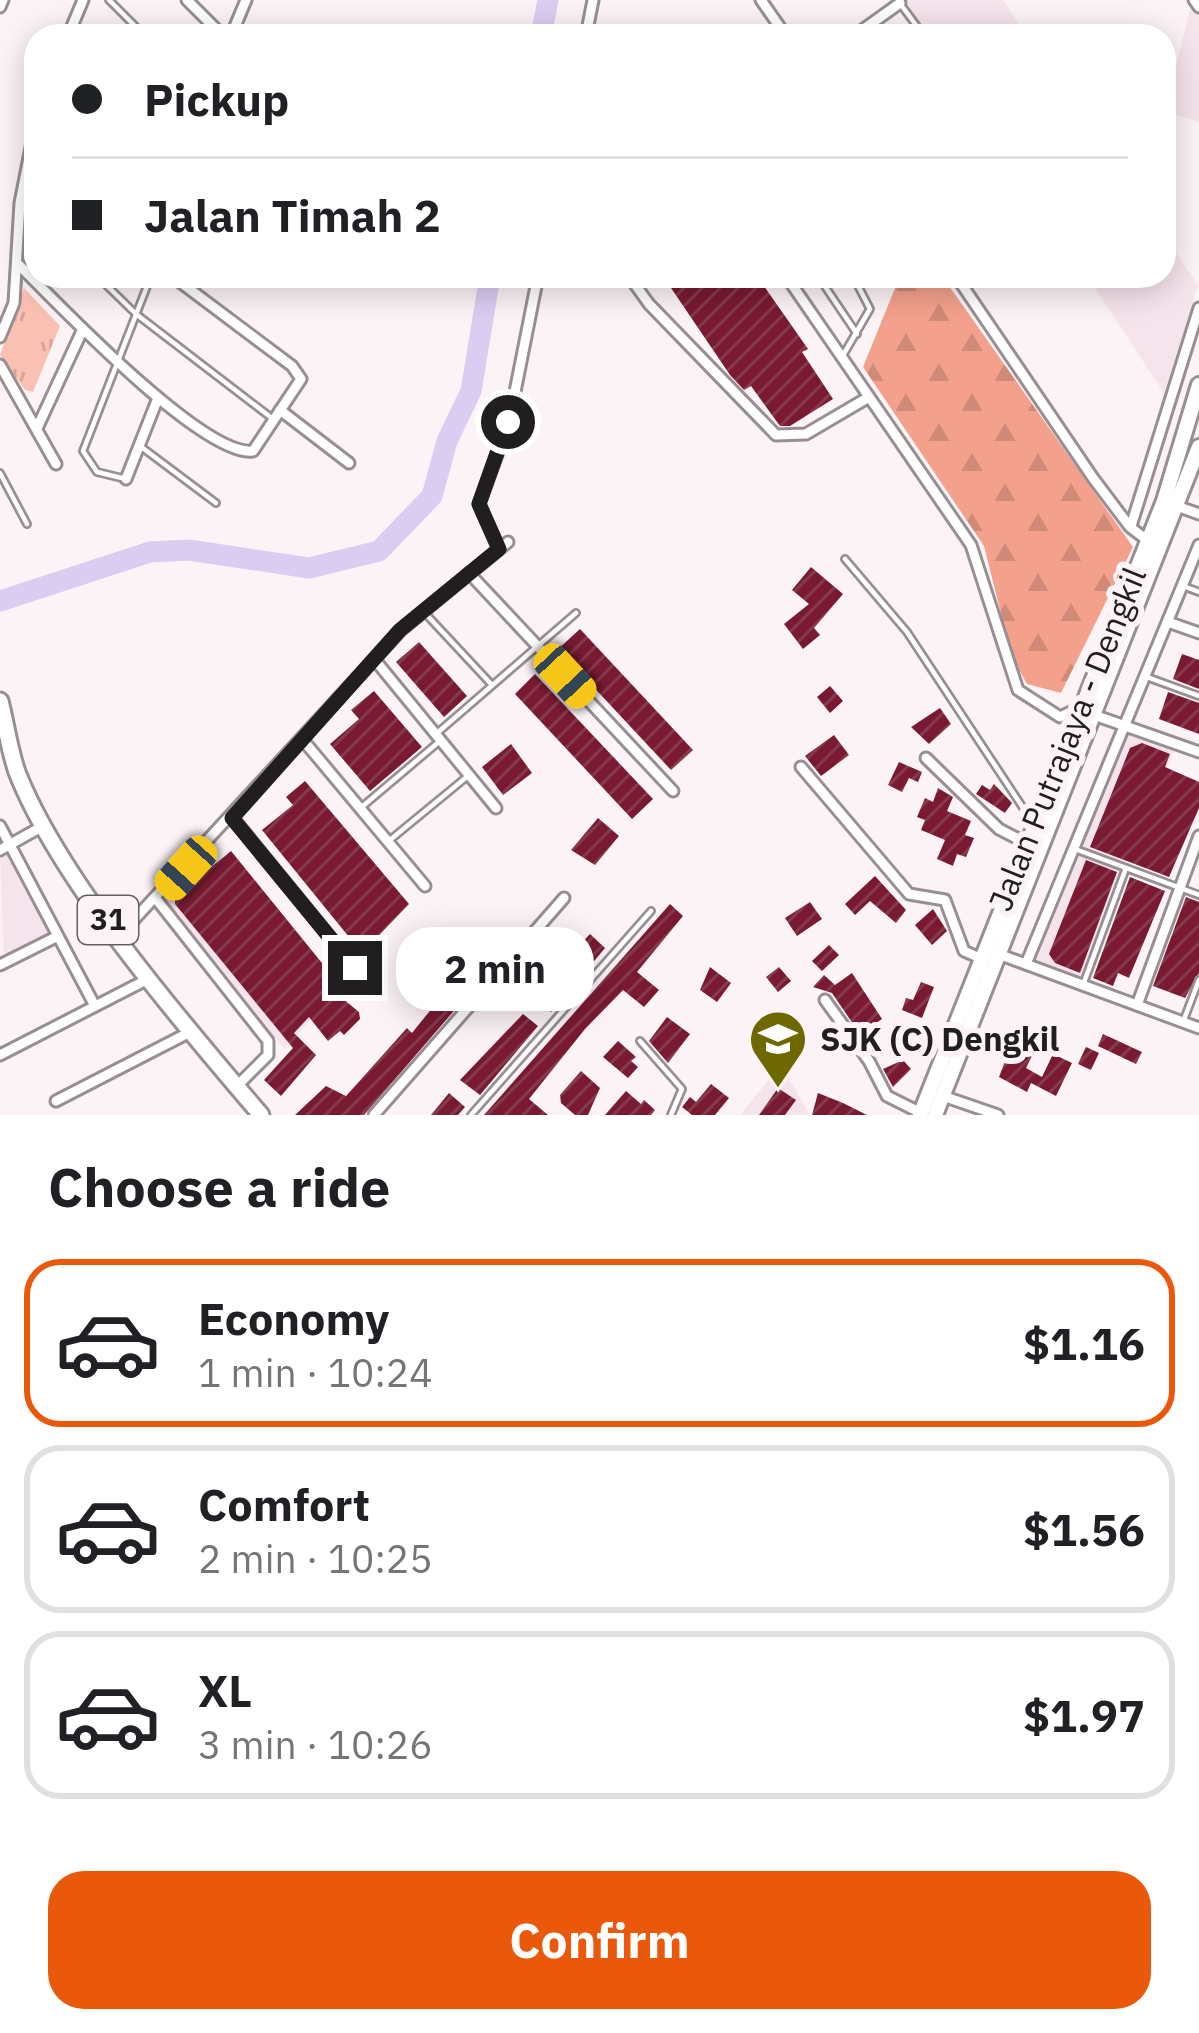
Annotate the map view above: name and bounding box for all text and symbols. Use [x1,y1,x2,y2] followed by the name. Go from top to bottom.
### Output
[144,70,289,128] text: Pickup
[144,186,441,244] text: Jalan Timah 2
[481,395,535,449] route start
[978,561,1155,917] street label: Jalan Putrajaya - Dengkil
[527,637,603,715] car
[149,829,223,907] car
[78,896,138,944] road number: 31
[397,926,595,1010] callout: 2 min
[328,941,382,995] route end
[444,943,546,994] text: 2 min
[747,1008,809,1090] school or university icon: SJK (C) Dengkil
[820,1017,1059,1060] place label: SJK (C) Dengkil
[48,1152,390,1222] text: Choose a ride
[54,1289,162,1397] icon: car
[198,1289,389,1347] text: Economy
[1023,1314,1145,1372] text: $1.16
[198,1347,433,1398] text: 1 min · 10:24
[54,1475,162,1583] icon: car
[198,1475,370,1533] text: Comfort
[1023,1500,1145,1558] text: $1.56
[198,1533,433,1584] text: 2 min · 10:25
[54,1661,162,1769] icon: car
[198,1661,252,1719] text: XL
[1023,1686,1145,1744] text: $1.97
[198,1719,433,1770] text: 3 min · 10:26
[48,1871,1151,2009] button: Confirm

